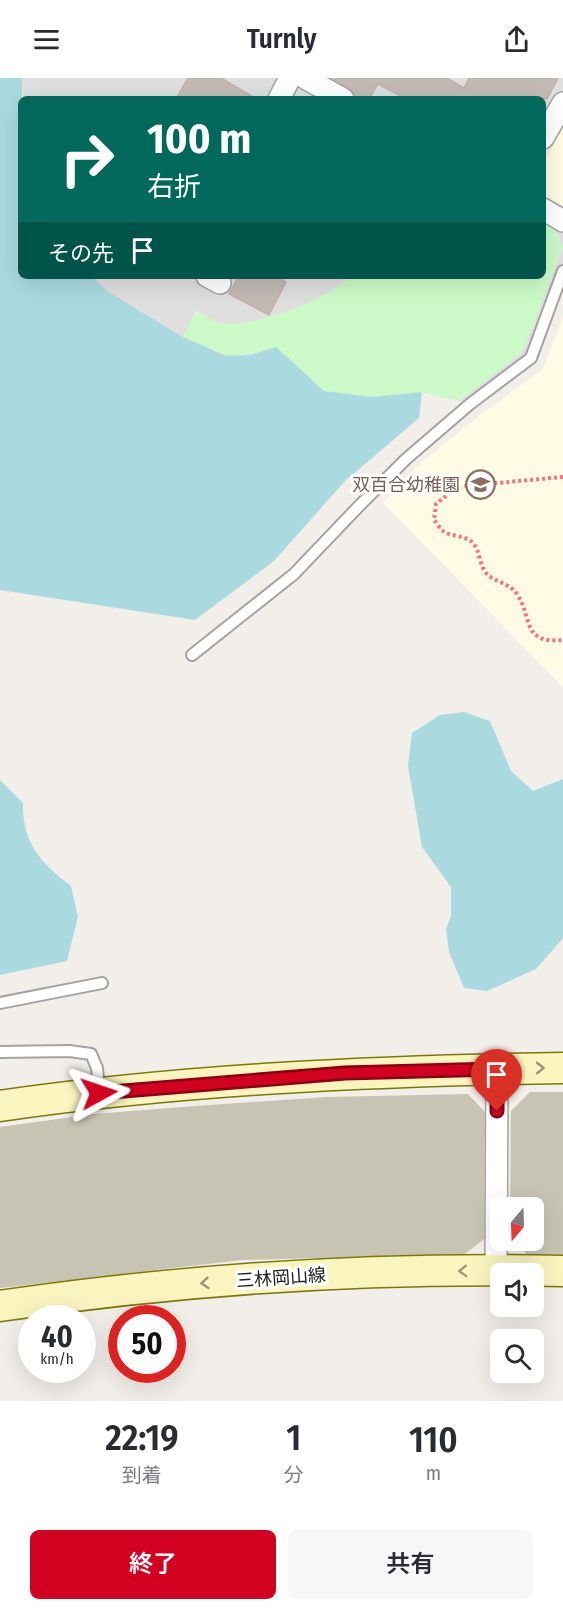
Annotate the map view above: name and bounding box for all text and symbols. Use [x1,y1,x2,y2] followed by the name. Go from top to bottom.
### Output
[30,23,63,56] icon: menu
[247,23,316,55] text: Turnly
[500,23,533,56] icon: share
[147,114,251,164] text: 100 m
[48,120,126,198] icon: right
[147,171,201,203] text: 右折
[126,234,159,267] icon: arrive
[48,240,114,267] text: その先
[465,469,497,501] school or university icon: 双百合幼稚園
[352,474,460,496] place label: 双百合幼稚園
[471,1049,522,1111] pin
[480,1058,513,1091] icon: arrive
[67,1061,131,1125] position arrow
[535,1062,544,1074] one-way arrow
[490,1197,544,1251] north arrow
[490,1197,544,1383] map controls
[490,1263,544,1317] button: sound
[235,1264,327,1292] street label: 三林岡山線
[458,1264,467,1277] one-way arrow
[200,1276,210,1289] one-way arrow
[108,1305,186,1383] speed limit sign: 50
[41,1319,73,1355] text: 40
[490,1329,544,1383] button: search
[40,1350,74,1368] text: km/h
[105,1416,178,1460] text: 22:19
[286,1416,301,1460] text: 1
[409,1418,458,1462] text: 110
[426,1461,441,1485] text: m
[122,1463,162,1487] text: 到着
[284,1463,304,1487] text: 分
[30,1530,276,1599] button: 終了
[288,1530,533,1599] button: 共有

